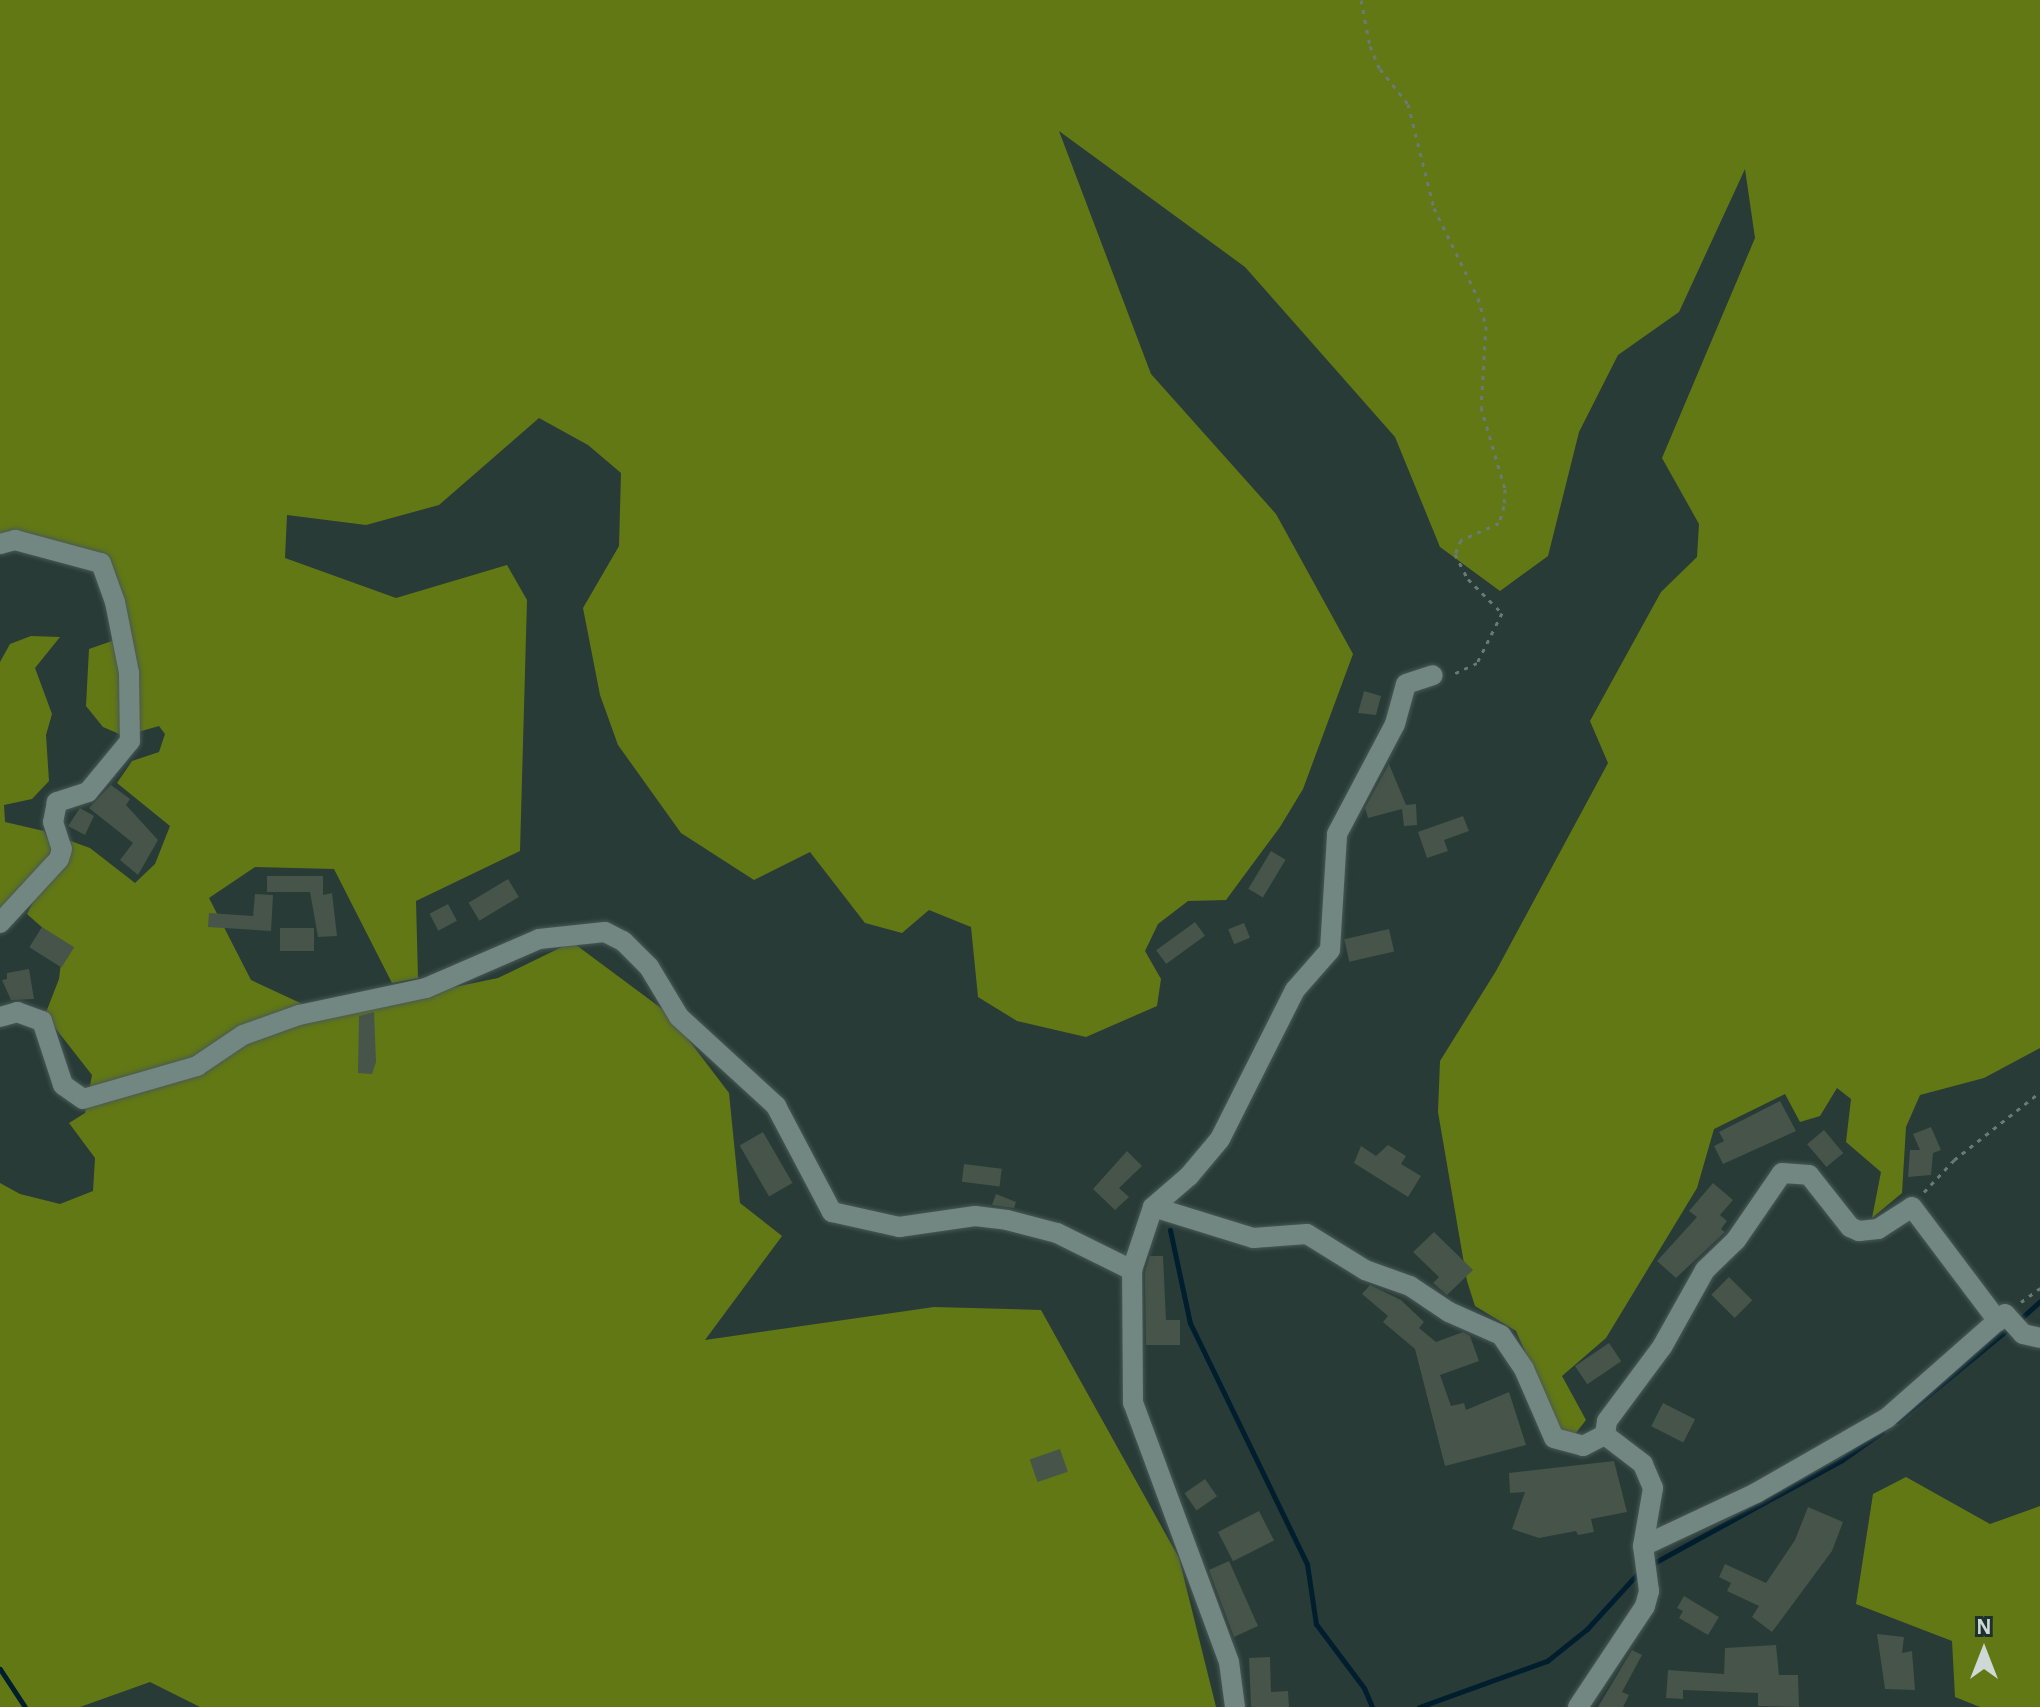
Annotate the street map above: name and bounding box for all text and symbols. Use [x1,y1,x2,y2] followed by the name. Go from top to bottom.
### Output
[1944,1611,2024,1691] north arrow
[1976,1616,1992,1638] text: N

